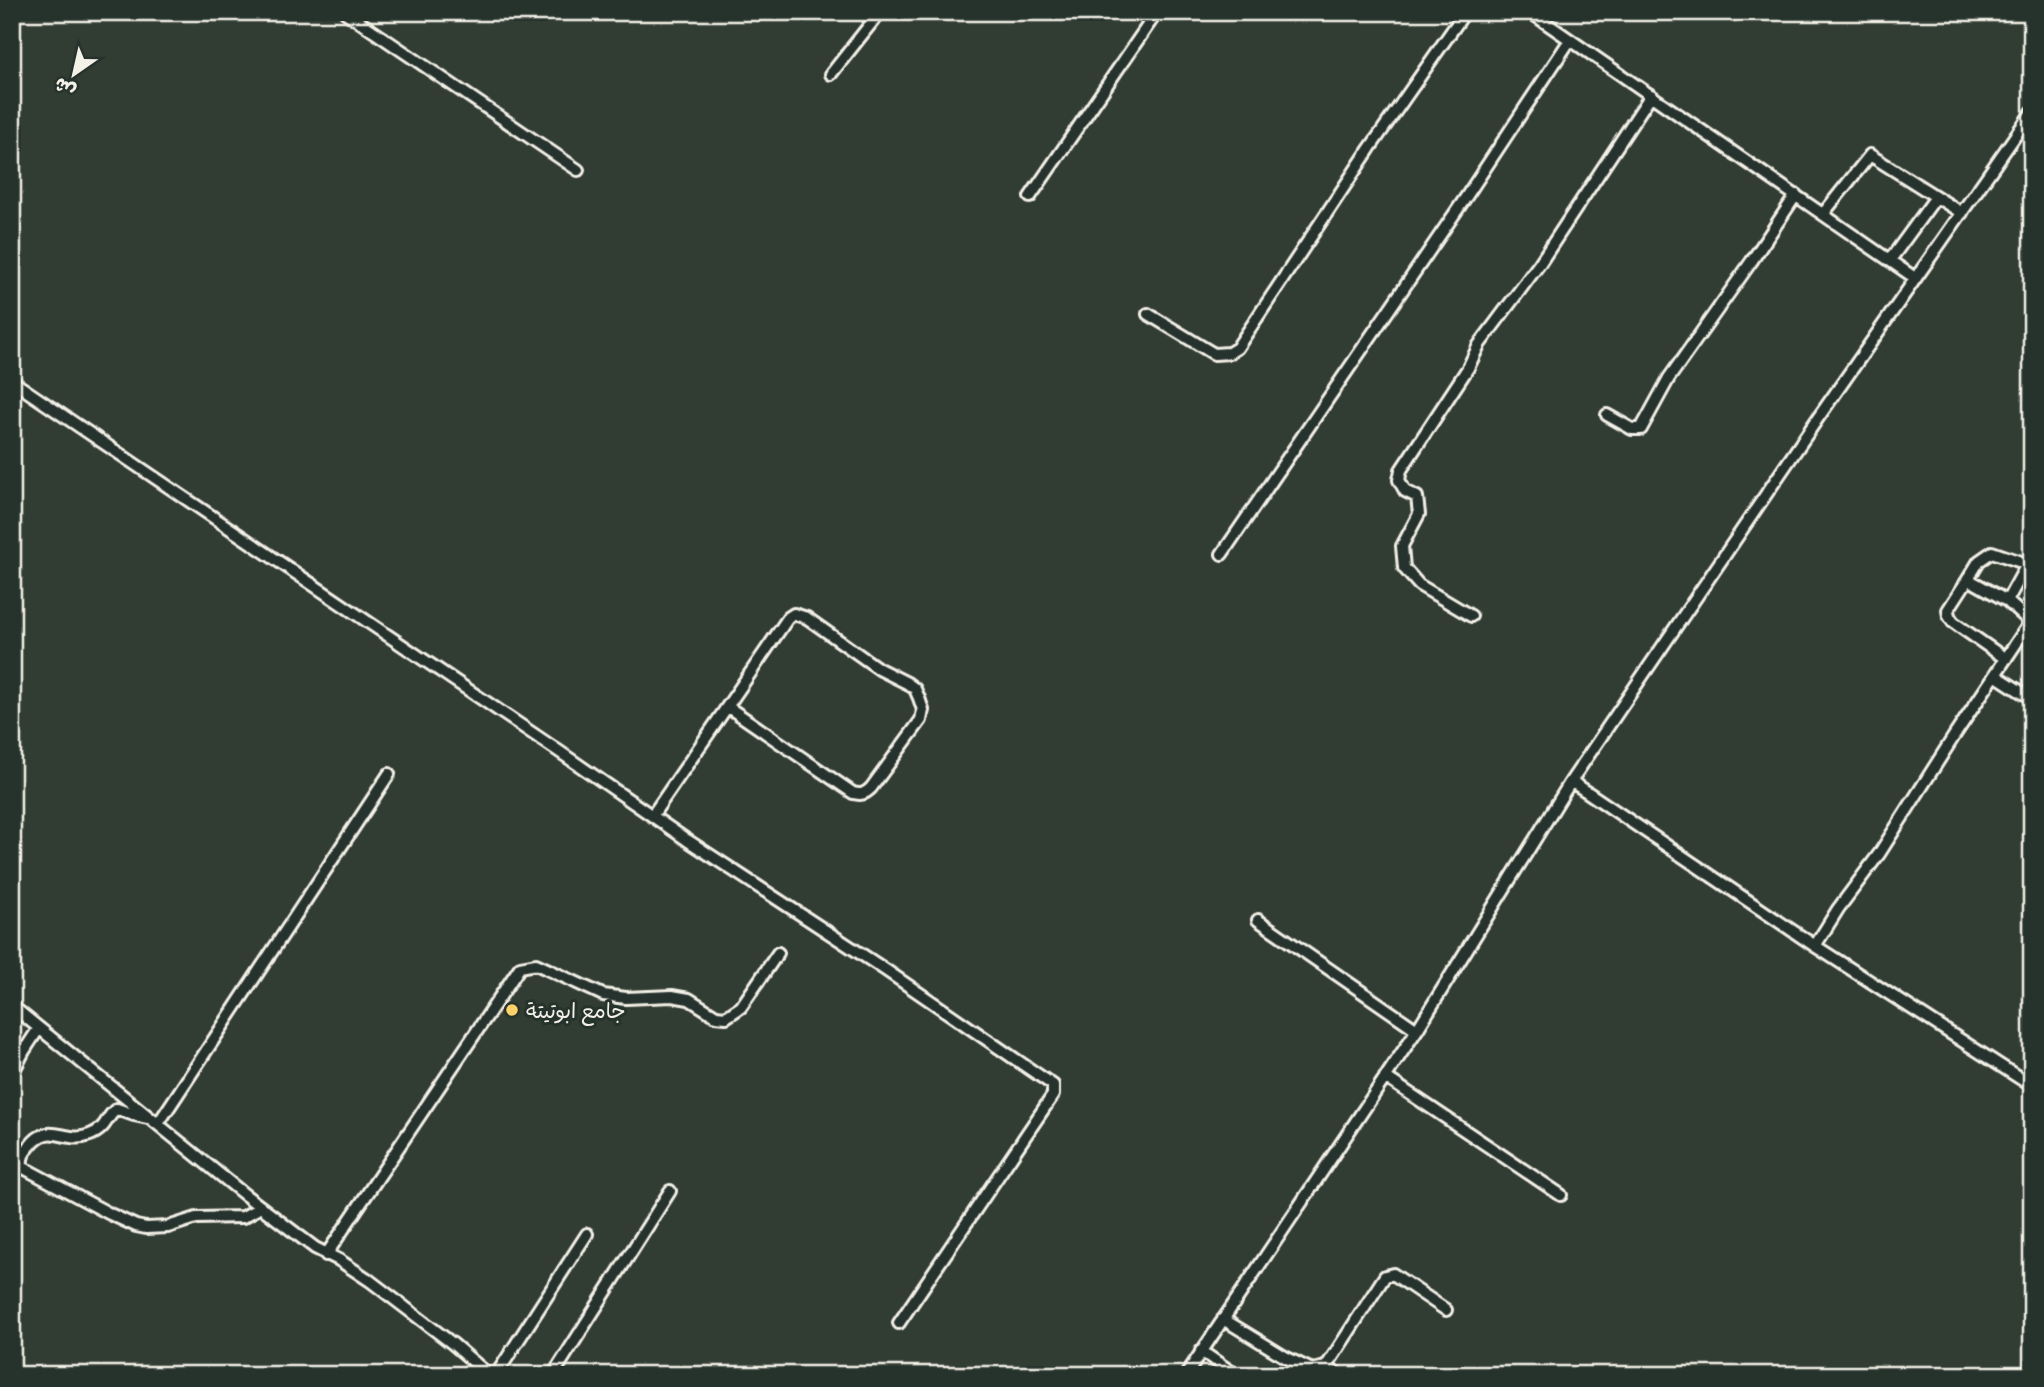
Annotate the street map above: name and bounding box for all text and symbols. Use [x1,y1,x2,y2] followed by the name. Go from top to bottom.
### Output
[38,38,108,108] north arrow
[50,72,80,103] text: ش
[526,998,626,1026] place label: جامع ابوتيتة
[504,1002,520,1018] marker: جامع ابوتيتة

